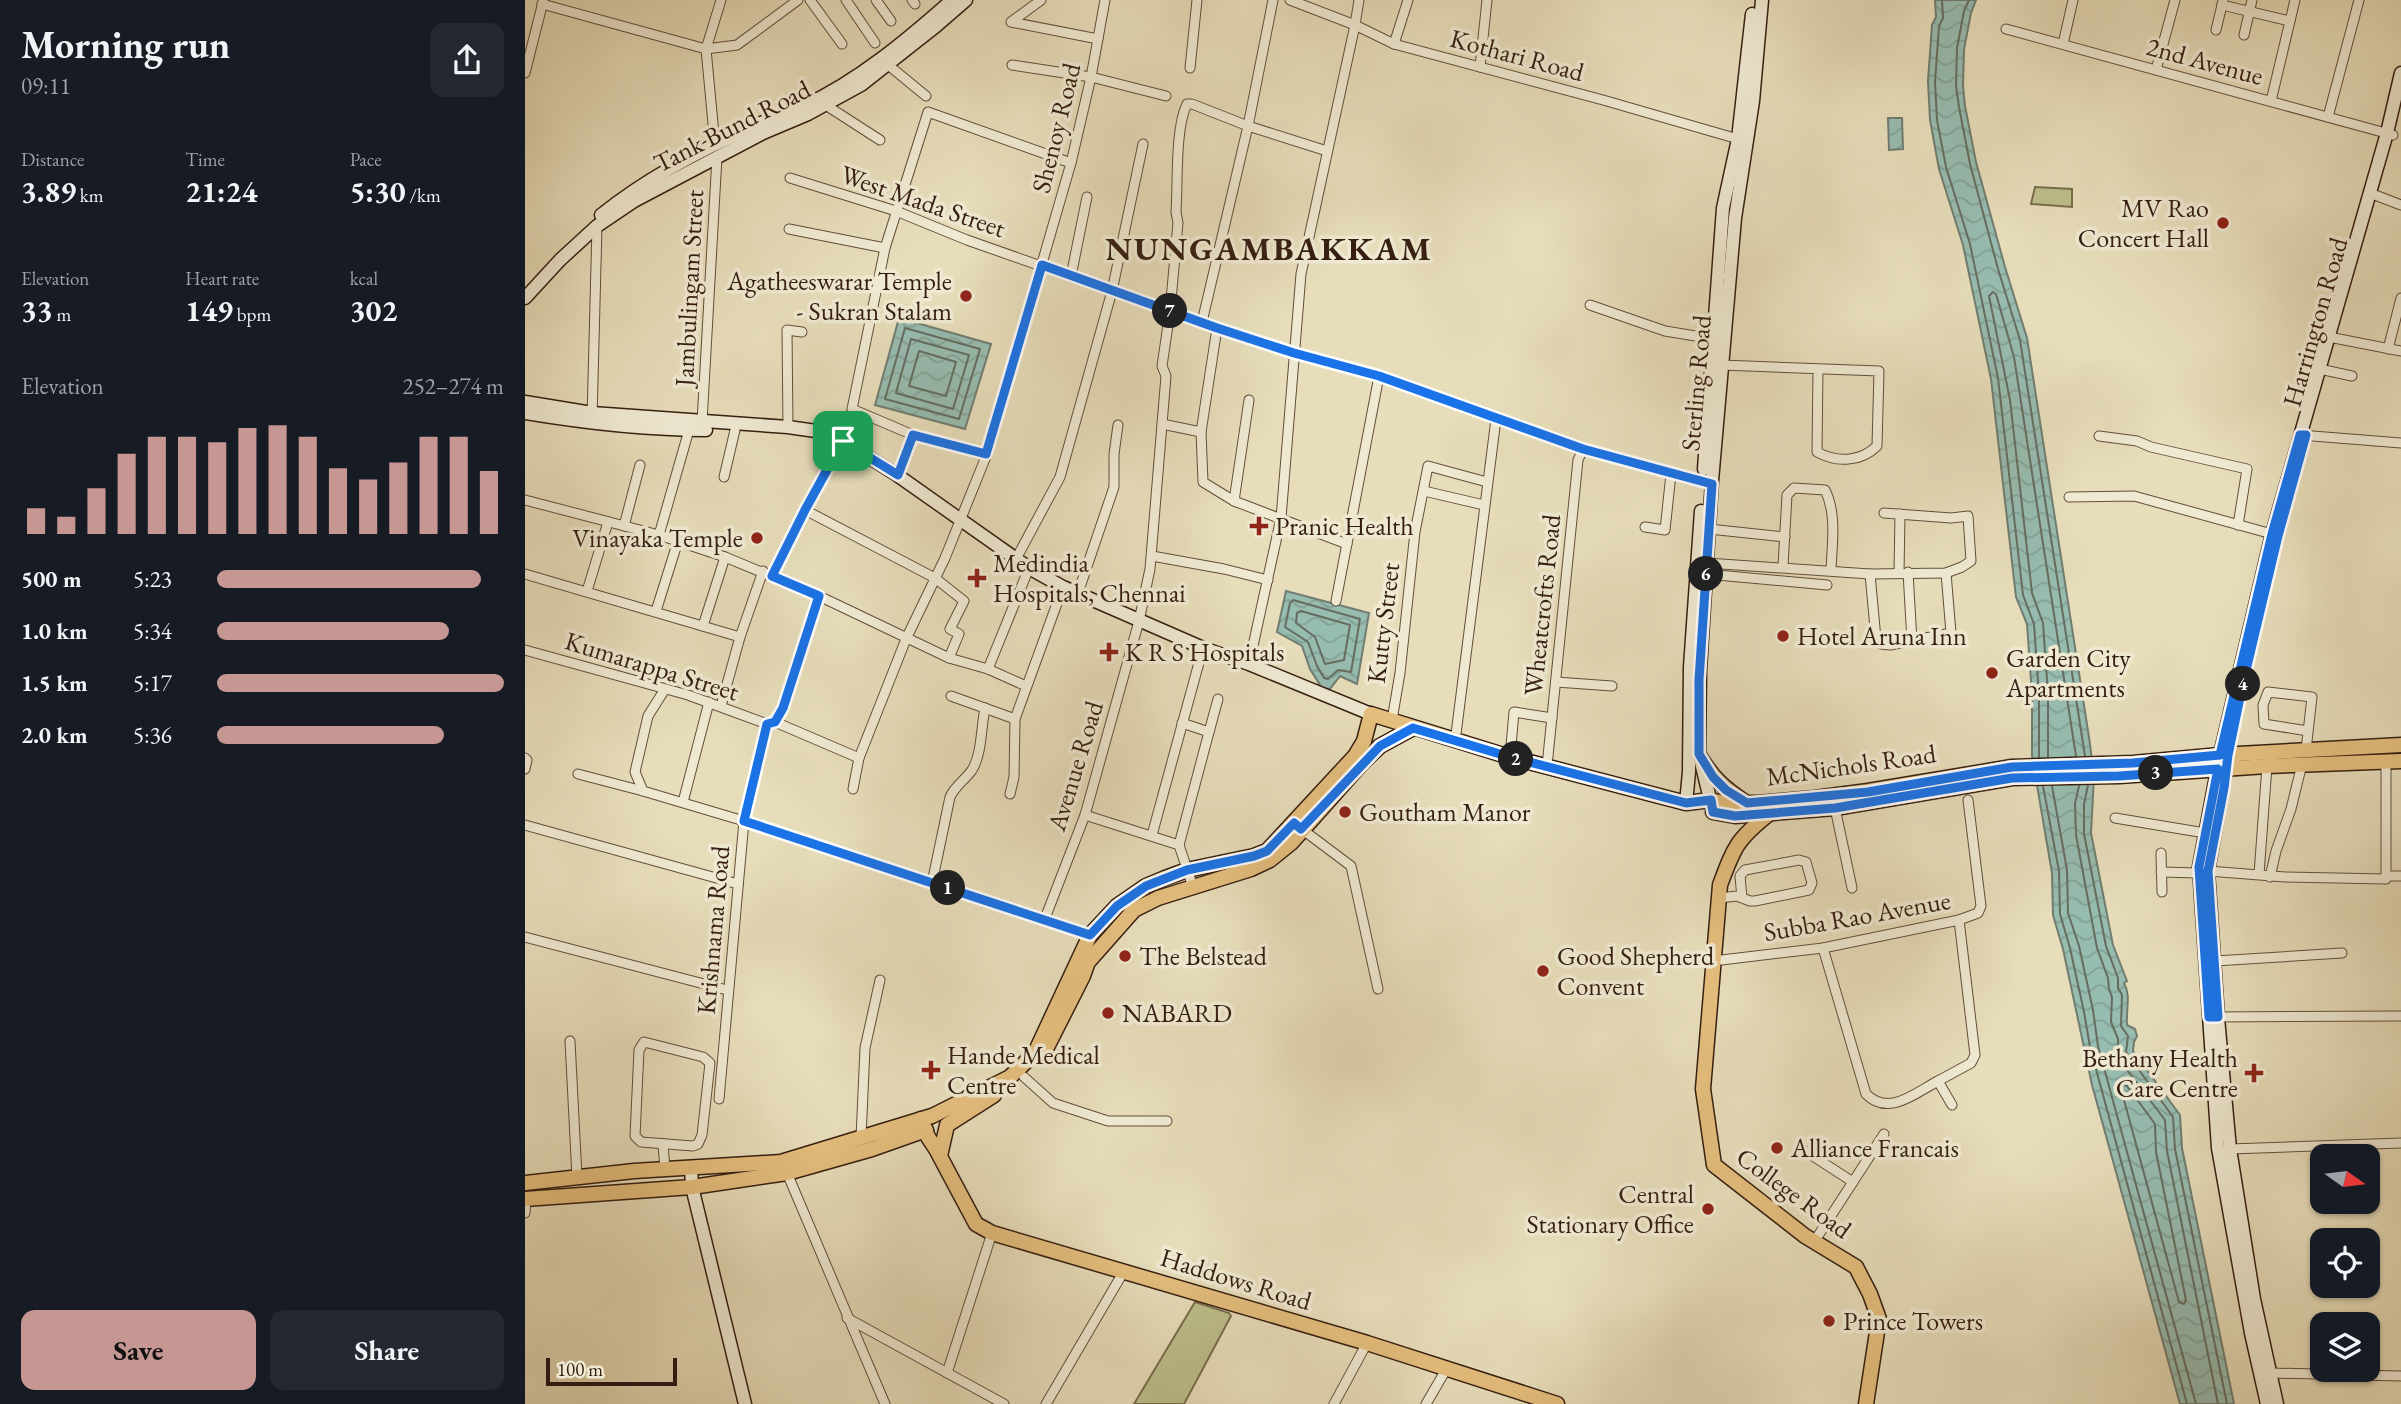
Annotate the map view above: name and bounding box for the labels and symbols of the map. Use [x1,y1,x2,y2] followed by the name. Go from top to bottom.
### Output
[1446,21,1588,89] street label: Kothari Road
[2143,29,2267,93] street label: 2nd Avenue
[1023,59,1089,196] street label: Shenoy Road
[648,72,817,180] street label: Tank Bund Road
[836,157,1010,245] street label: West Mada Street
[667,189,711,389] street label: Jambulingam Street
[2078,191,2209,255] place label: MV Rao Concert Hall
[2215,215,2231,231] marker: MV Rao Concert Hall
[1105,227,1433,270] district label: NUNGAMBAKKAM
[2275,233,2356,411] street label: Harrington Road
[726,264,952,328] place label: Agatheeswarar Temple - Sukran Stalam
[958,288,974,304] marker: Agatheeswarar Temple - Sukran Stalam
[1153,294,1187,328] pin: 7
[1673,313,1719,452] street label: Sterling Road
[813,411,873,471] pin
[1275,509,1414,543] place label: Pranic Health
[1516,512,1569,697] street label: Wheatcrofts Road
[1249,516,1269,536] marker: Pranic Health
[572,521,743,555] place label: Vinayaka Temple
[749,530,765,546] marker: Vinayaka Temple
[993,546,1186,610] place label: Medindia Hospitals, Chennai
[1689,556,1723,592] pin: 6
[1359,561,1407,685] street label: Kutty Street
[967,568,987,588] marker: Medindia Hospitals, Chennai
[1797,619,1967,653] place label: Hotel Aruna Inn
[561,623,743,709] street label: Kumarappa Street
[1775,628,1791,644] marker: Hotel Aruna Inn
[1125,635,1284,669] place label: K R S Hospitals
[2005,641,2131,705] place label: Garden City Apartments
[1099,642,1119,662] marker: K R S Hospitals
[1984,665,2000,681] marker: Garden City Apartments
[2225,666,2261,702] pin: 4
[1039,696,1111,836] street label: Avenue Road
[1764,736,1939,794] street label: McNichols Road
[1499,742,1534,776] pin: 2
[2139,756,2173,790] pin: 3
[1359,795,1531,829] place label: Goutham Manor
[1337,804,1353,820] marker: Goutham Manor
[689,844,737,1016] street label: Krishnama Road
[931,870,965,906] pin: 1
[1761,883,1953,949] street label: Subba Rao Avenue
[1139,939,1268,973] place label: The Belstead
[1557,939,1715,1003] place label: Good Shepherd Convent
[1117,948,1133,964] marker: The Belstead
[1535,963,1551,979] marker: Good Shepherd Convent
[1122,996,1232,1030] place label: NABARD
[1100,1005,1116,1021] marker: NABARD
[947,1038,1100,1102] place label: Hande Medical Centre
[2082,1041,2238,1105] place label: Bethany Health Care Centre
[921,1060,941,1080] marker: Hande Medical Centre
[2244,1063,2264,1083] marker: Bethany Health Care Centre
[1790,1131,1959,1165] place label: Alliance Francais
[1730,1140,1859,1247] street label: College Road
[1769,1140,1785,1156] marker: Alliance Francais
[2310,1144,2380,1214] north arrow
[1526,1177,1694,1241] place label: Central Stationary Office
[1700,1201,1716,1217] marker: Central Stationary Office
[1156,1240,1316,1318] street label: Haddows Road
[1843,1304,1983,1338] place label: Prince Towers
[1821,1313,1837,1329] marker: Prince Towers
[546,1355,677,1387] scale bar

